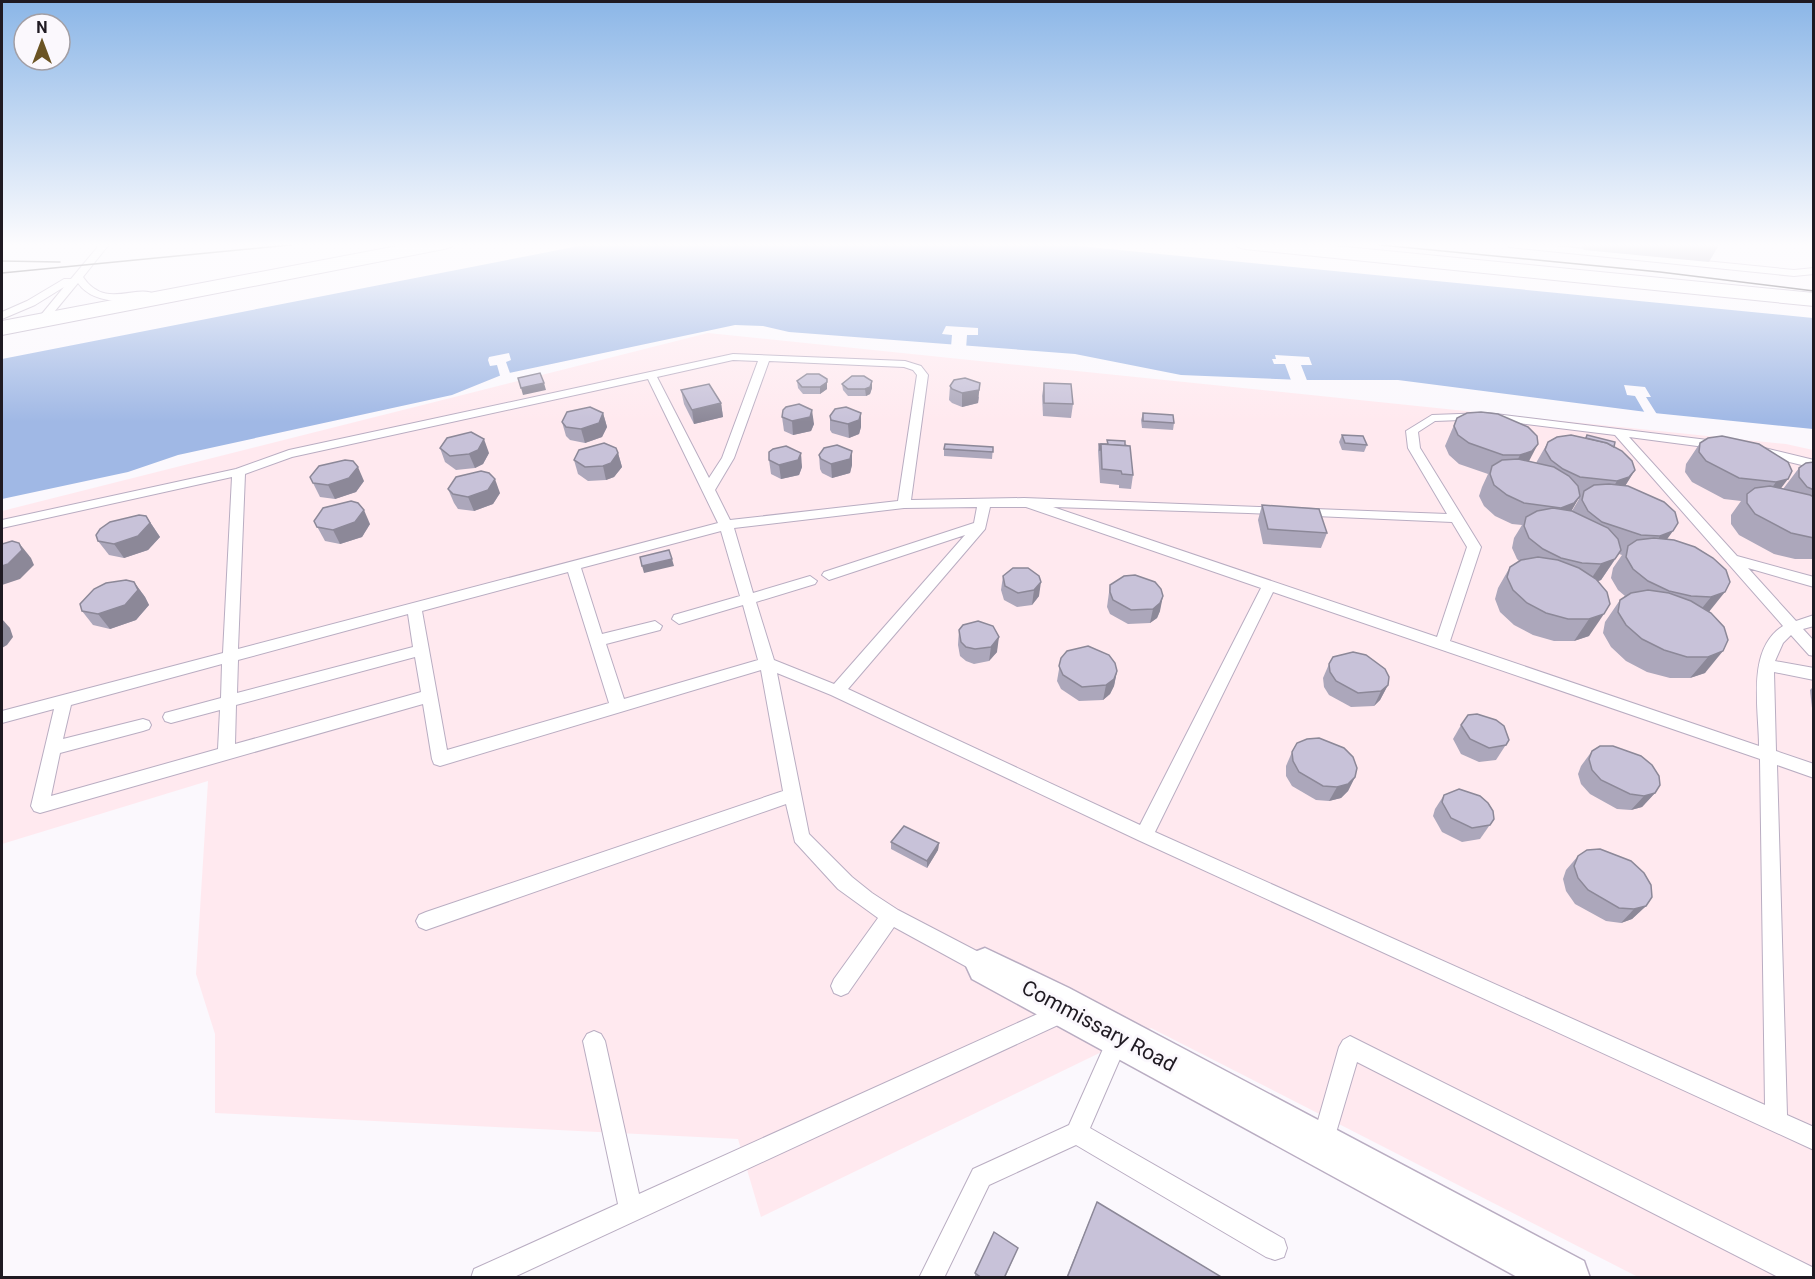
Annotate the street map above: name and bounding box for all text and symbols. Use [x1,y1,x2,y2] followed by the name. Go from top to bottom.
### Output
[12,12,72,72] north arrow
[36,18,48,37] text: N
[1018,975,1180,1077] street label: Commissary Road

